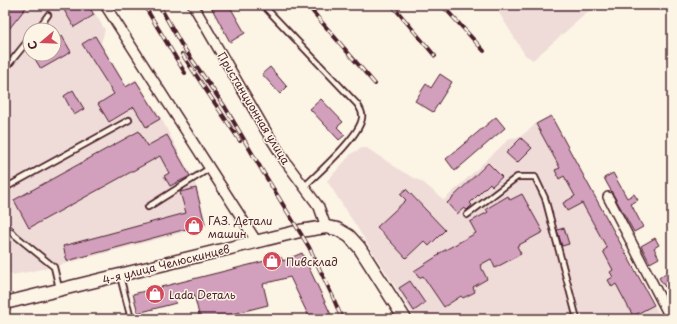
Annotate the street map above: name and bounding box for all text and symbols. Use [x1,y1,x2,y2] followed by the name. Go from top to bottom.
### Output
[22,22,62,62] north arrow
[23,39,41,52] text: С
[214,49,294,167] street label: Пристанционная улица
[208,212,273,242] place label: ГАЗ. Детали машин
[183,215,205,237] shop icon: ГАЗ. Детали машин
[101,240,231,288] street label: 4-я улица Челюскинцев
[261,250,283,272] shop icon: Пивсклад
[286,253,338,270] place label: Пивсклад
[144,283,166,305] shop icon: Lada Dеталь
[169,286,236,303] place label: Lada Dеталь

